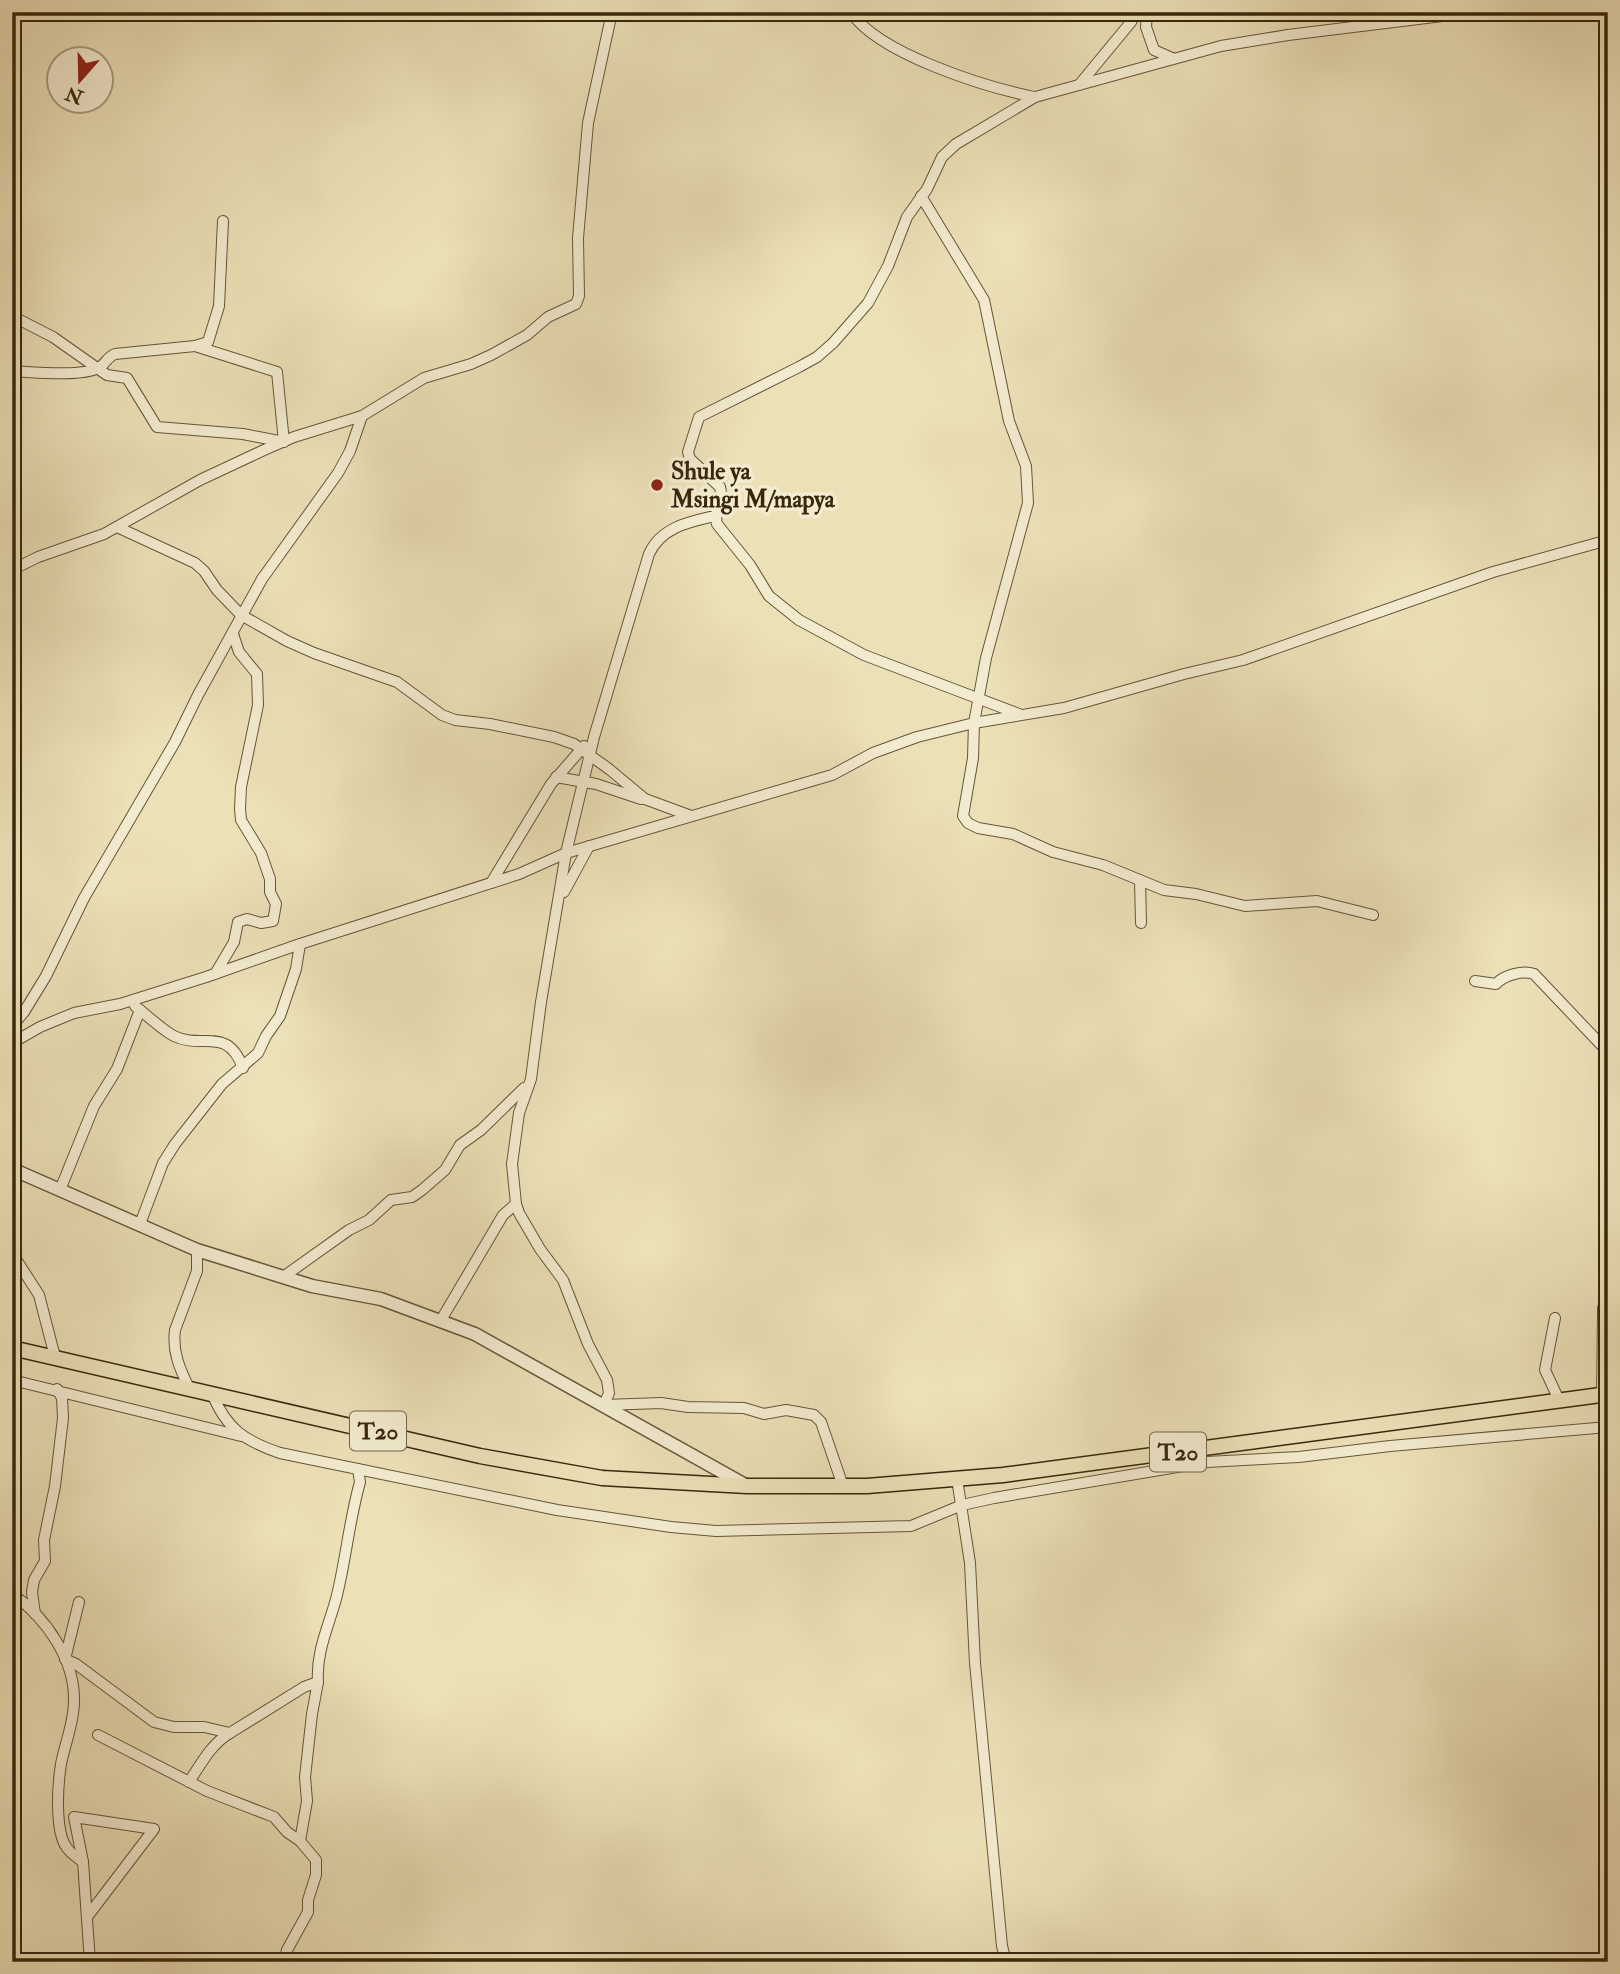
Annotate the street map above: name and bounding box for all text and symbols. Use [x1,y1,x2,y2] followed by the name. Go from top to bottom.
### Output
[46,46,116,116] north arrow
[62,81,88,110] text: N
[670,456,836,515] place label: Shule ya Msingi M/mapya
[649,477,665,493] marker: Shule ya Msingi M/mapya
[350,1412,406,1450] road number: T20
[1150,1432,1206,1471] road number: T20

